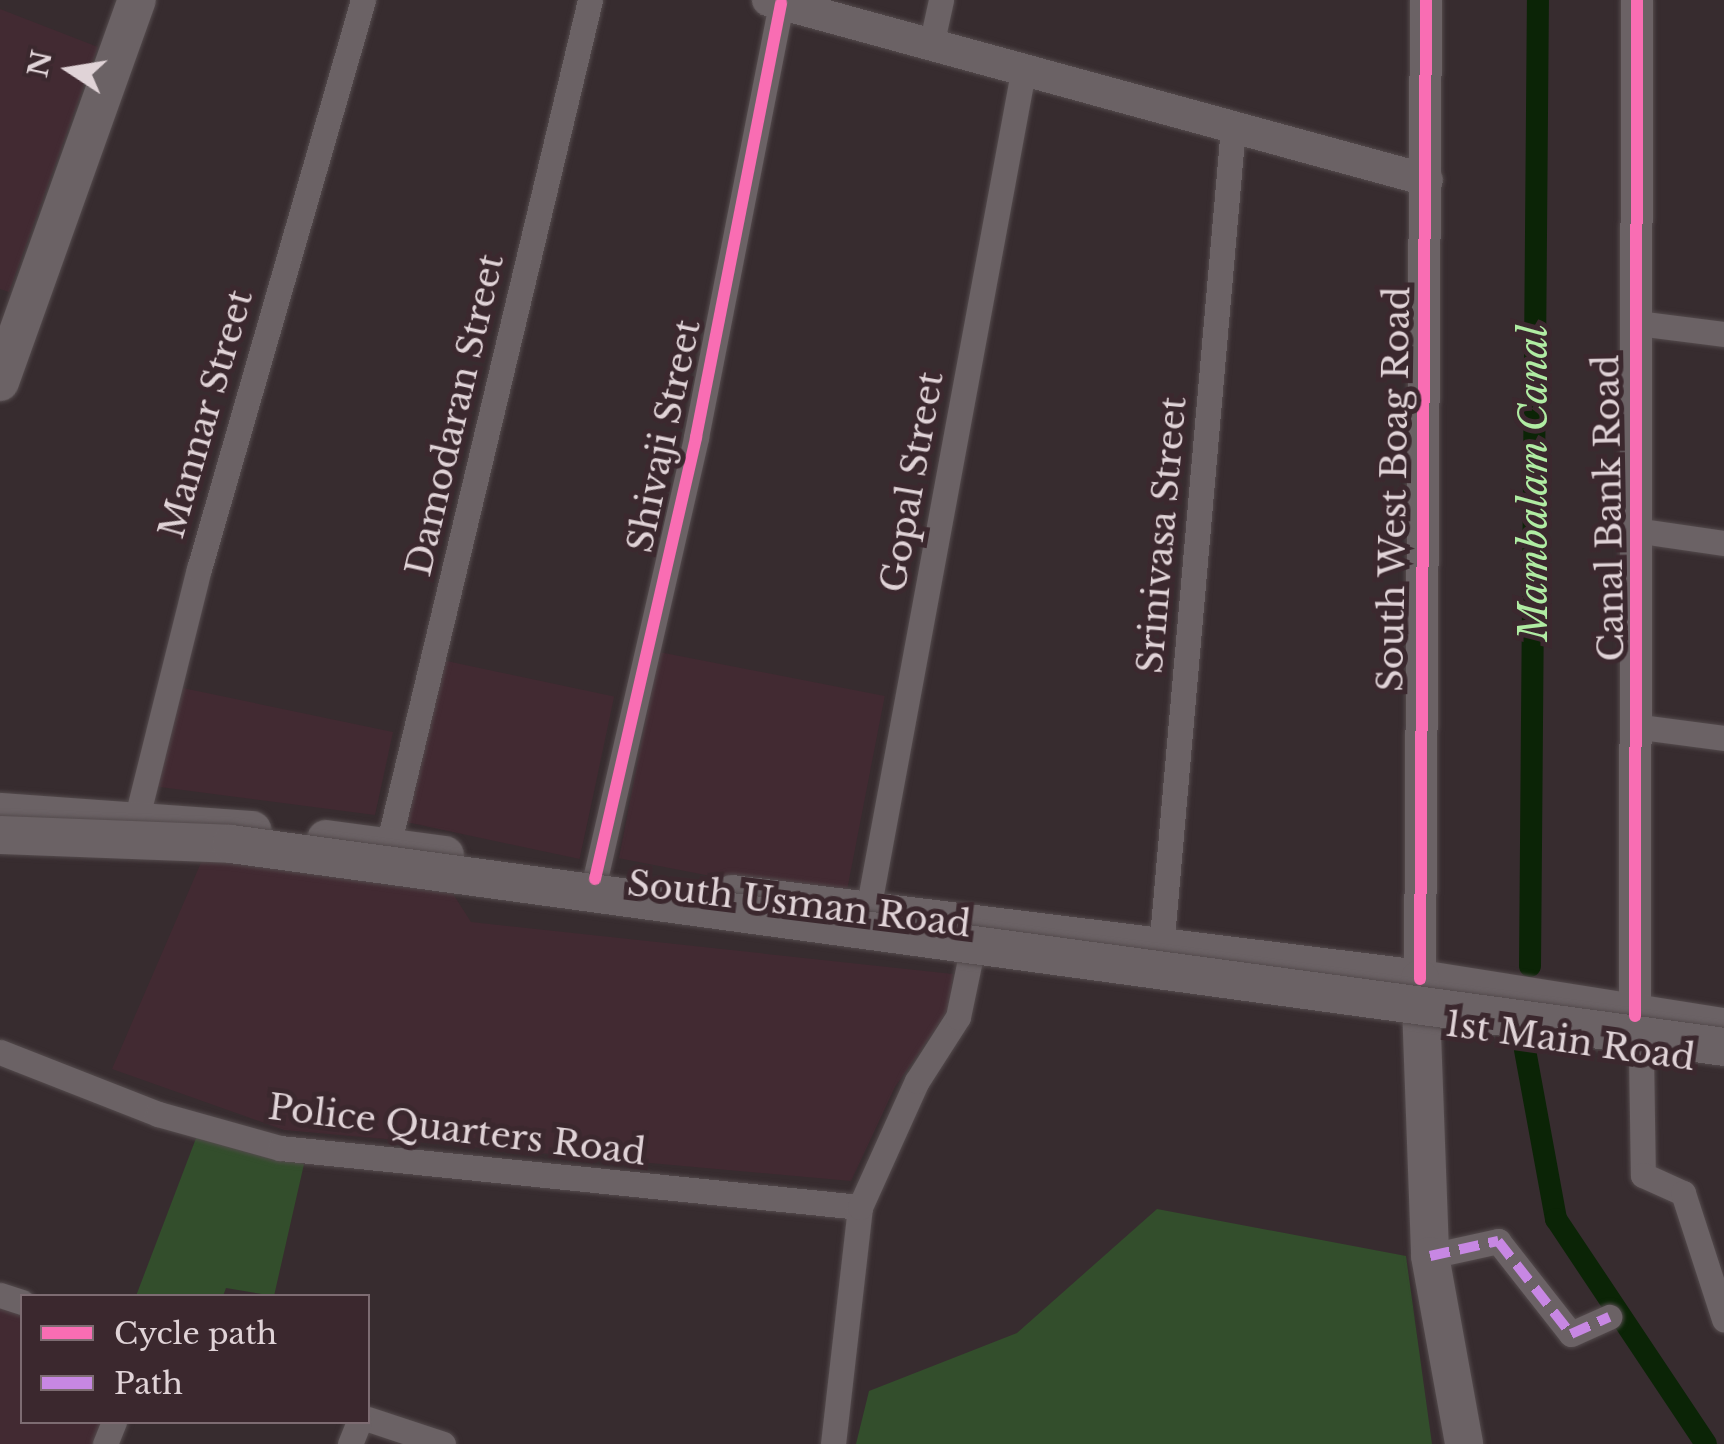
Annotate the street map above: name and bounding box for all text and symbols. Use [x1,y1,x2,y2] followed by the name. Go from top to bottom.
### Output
[20,20,120,120] north arrow
[20,47,60,80] text: N
[398,250,512,580] street label: Damodaran Street
[150,285,262,543] street label: Mannar Street
[1369,285,1419,693] street label: South West Boag Road
[619,316,709,556] street label: Shivaji Street
[1511,324,1557,642] water label: Mambalam Canal
[1585,354,1633,662] street label: Canal Bank Road
[872,368,952,596] street label: Gopal Street
[1129,395,1195,675] street label: Srinivasa Street
[625,862,973,946] street label: South Usman Road
[1443,1003,1697,1079] street label: 1st Main Road
[266,1086,648,1174] street label: Police Quarters Road
[20,1294,370,1424] legend
[114,1315,277,1352] text: Cycle path
[114,1365,183,1402] text: Path

